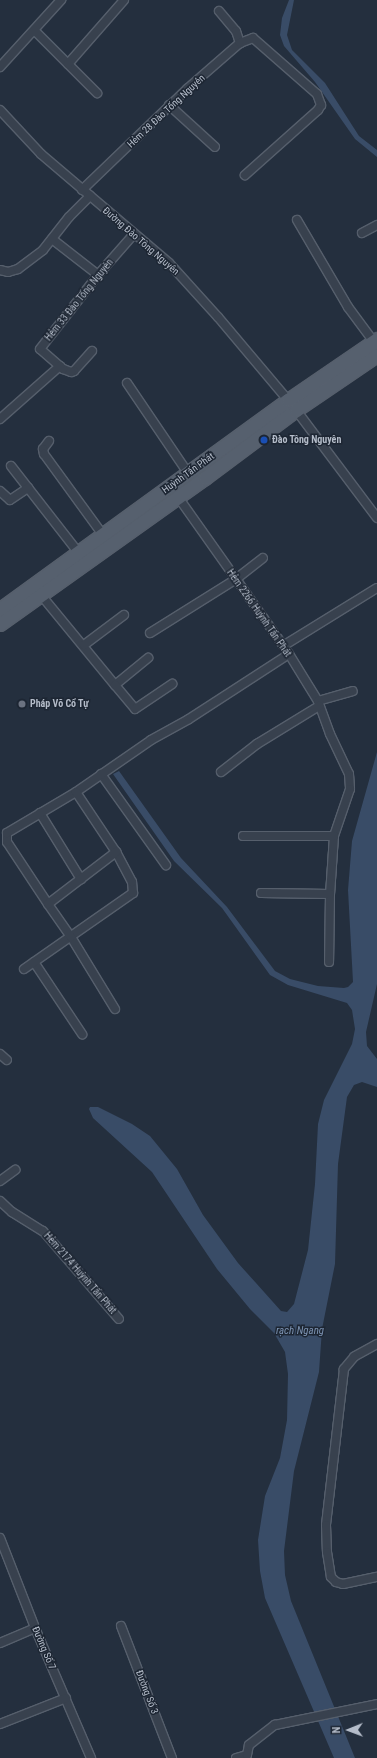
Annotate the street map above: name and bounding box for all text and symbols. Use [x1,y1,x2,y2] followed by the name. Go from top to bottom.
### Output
[125,72,207,150] street label: Hẻm 28 Đào Tống Nguyên
[100,204,182,278] street label: Đường Đào Tông Nguyên
[42,256,116,344] street label: Hẻm 33 Đào Tống Nguyên
[272,434,342,446] place label: Đào Tông Nguyên
[259,435,269,445] marker: Đào Tông Nguyên
[159,450,217,496] street label: Huỳnh Tấn Phát
[224,567,294,659] street label: Hẻm 2266 Huỳnh Tấn Phát
[30,698,89,710] place label: Pháp Võ Cổ Tự
[17,699,27,709] marker: Pháp Võ Cổ Tự
[41,1230,119,1316] street label: Hẻm 2174 Huỳnh Tấn Phát
[276,1324,324,1338] water label: rạch Ngang
[30,1625,58,1671] street label: Đường Số 7
[133,1668,161,1716] street label: Đường Số 3
[329,1710,369,1750] north arrow
[330,1727,343,1734] text: N

